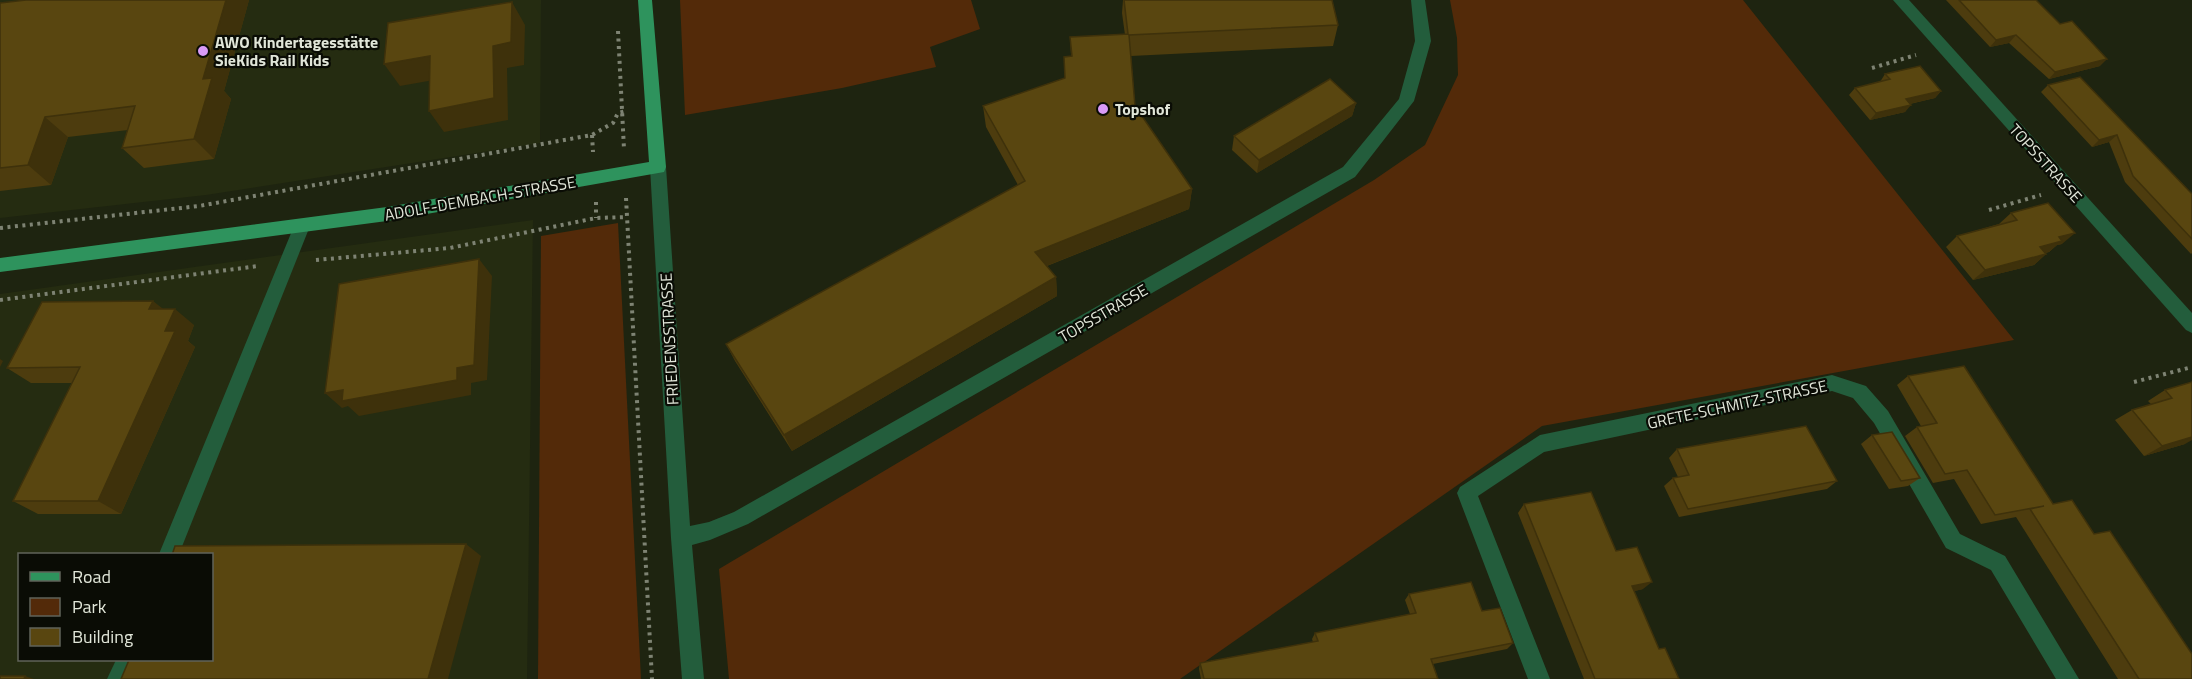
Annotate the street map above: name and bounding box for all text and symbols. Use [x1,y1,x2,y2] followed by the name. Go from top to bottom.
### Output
[215,30,378,72] place label: AWO Kindertagesstätte SieKids Rail Kids
[196,44,210,58] marker: AWO Kindertagesstätte SieKids Rail Kids
[1115,97,1170,121] place label: Topshof
[1096,102,1110,116] marker: Topshof
[2004,118,2088,208] street label: TOPSSTRASSE
[383,169,578,227] street label: ADOLF-DEMBACH-STRASSE
[654,272,684,406] street label: FRIEDENSSTRASSE
[1054,278,1152,348] street label: TOPSSTRASSE
[1645,373,1829,435] street label: GRETE-SCHMITZ-STRASSE
[18,553,213,661] legend
[72,563,111,590] text: Road
[72,593,107,620] text: Park
[72,623,133,650] text: Building

